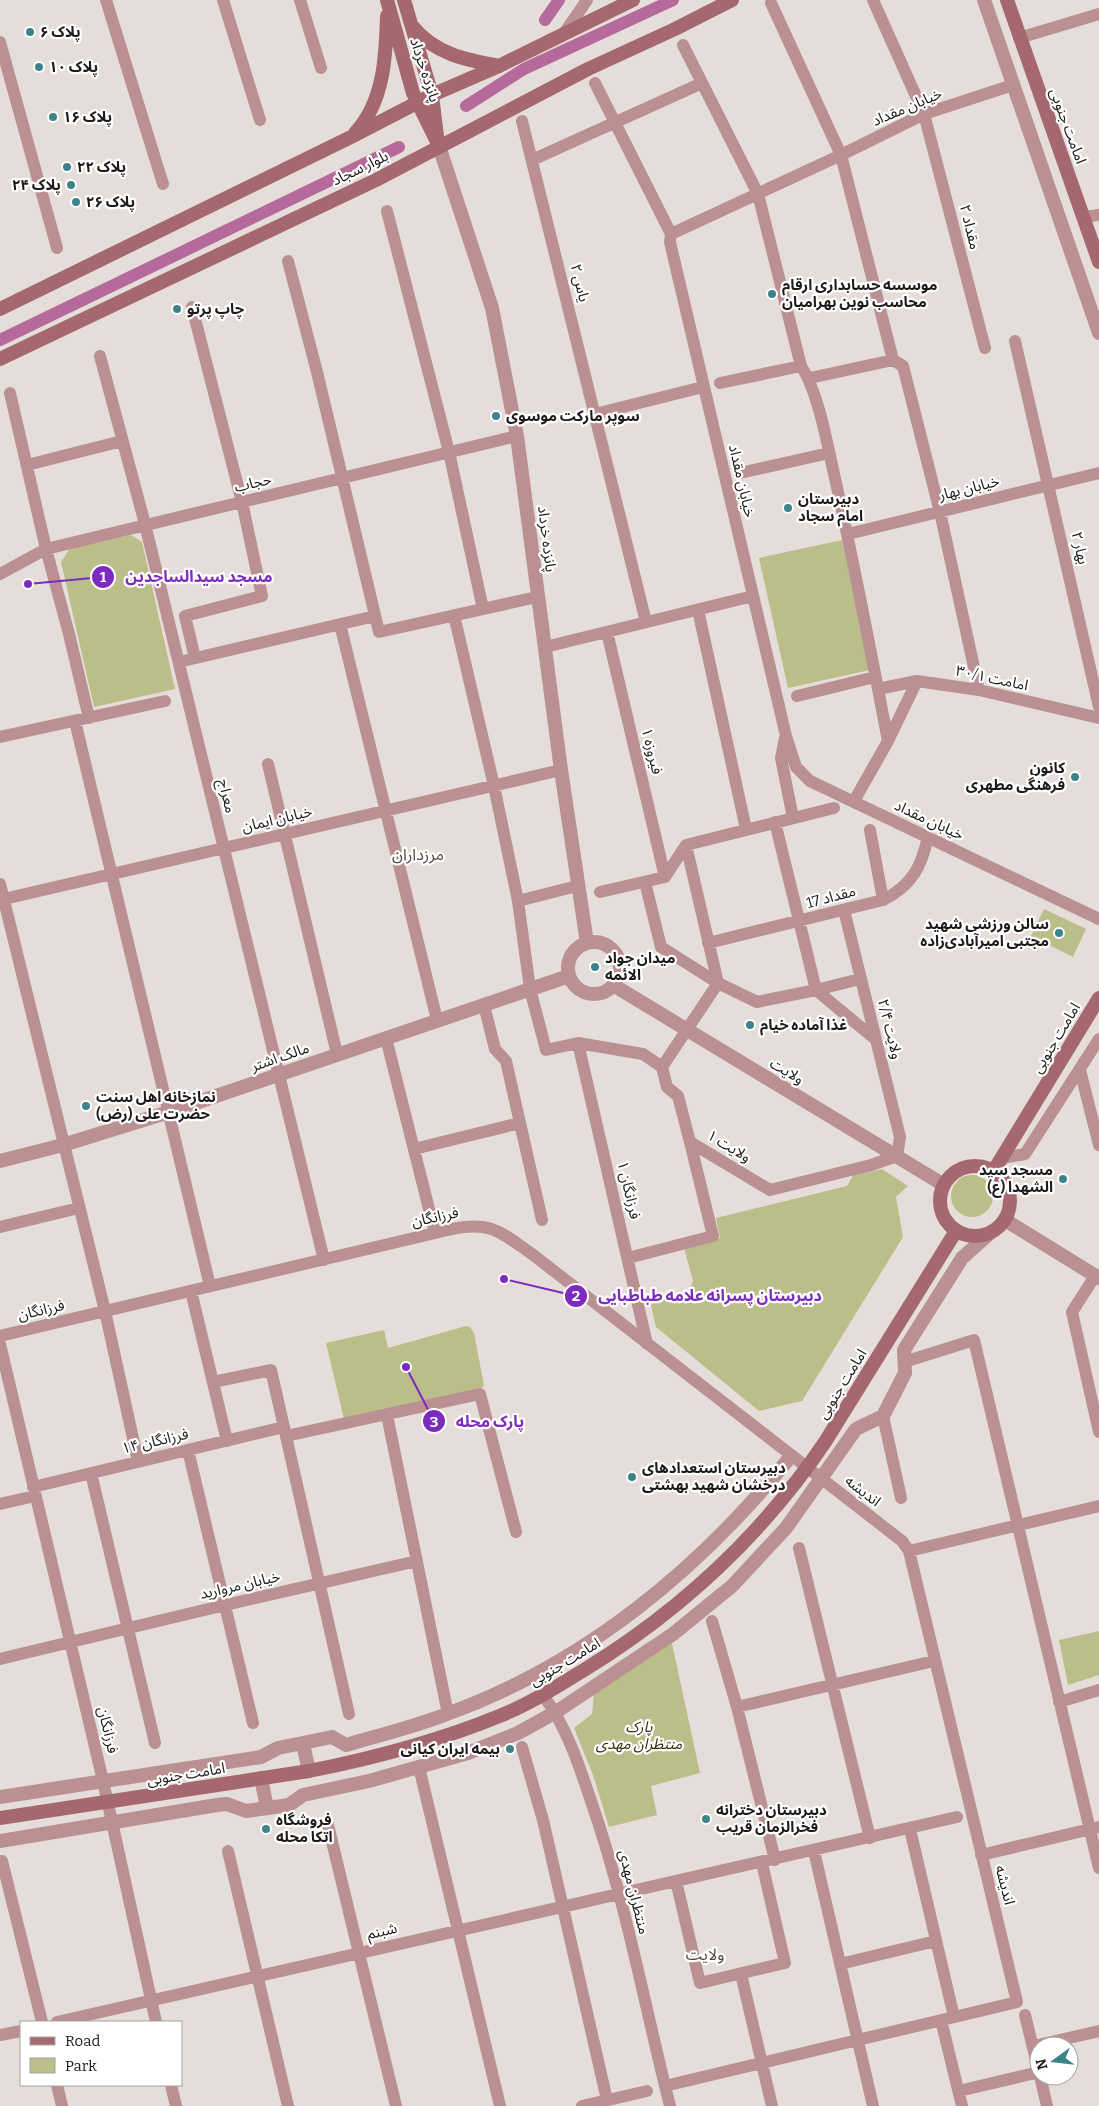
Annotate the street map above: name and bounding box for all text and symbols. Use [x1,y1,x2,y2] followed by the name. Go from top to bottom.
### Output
[40,23,81,42] place label: پلاک ۶
[24,26,36,38] marker: پلاک ۶
[405,35,444,105] street label: پانزده خرداد
[49,58,98,77] place label: پلاک ۱۰
[33,61,45,73] marker: پلاک ۱۰
[869,84,945,130] street label: خیابان مقداد
[1046,86,1090,166] street label: امامت جنوبی
[63,108,112,127] place label: پلاک ۱۶
[47,111,59,123] marker: پلاک ۱۶
[329,147,391,189] street label: بلوار سجاد
[77,158,126,177] place label: پلاک ۲۲
[61,161,73,173] marker: پلاک ۲۲
[12,176,61,195] place label: پلاک ۲۴
[65,179,77,191] marker: پلاک ۲۴
[86,193,135,212] place label: پلاک ۲۶
[70,196,82,208] marker: پلاک ۲۶
[956,203,984,251] street label: مقداد ۲
[567,262,593,304] street label: یاس ۲
[782,276,938,311] place label: موسسه حسابداری ارقام محاسب نوین بهرامیان
[766,288,778,300] marker: موسسه حسابداری ارقام محاسب نوین بهرامیان
[187,300,245,319] place label: چاپ پرتو
[171,303,183,315] marker: چاپ پرتو
[506,407,640,426] place label: سوپر مارکت موسوی
[490,410,502,422] marker: سوپر مارکت موسوی
[725,443,759,519] street label: خیابان مقداد
[233,470,274,496] street label: حجاب
[936,472,1001,504] street label: خیابان بهار
[798,490,863,527] place label: دبیرستان امام سجاد
[782,502,794,514] marker: دبیرستان امام سجاد
[533,505,560,573] street label: پانزده خرداد
[1068,530,1092,566] street label: بهار ۲
[91,561,283,592] callout: مسجد سیدالساجدین
[125,567,273,586] text: مسجد سیدالساجدین
[100,568,107,586] text: 1
[954,662,1030,694] street label: امامت ۳۰/۱
[638,726,667,777] street label: فیروزه ۱
[966,759,1065,794] place label: کانون فرهنگی مطهری
[1069,771,1081,783] marker: کانون فرهنگی مطهری
[211,777,240,815] street label: معراج
[891,796,967,844] street label: خیابان مقداد
[240,802,314,836] street label: خیابان ایمان
[392,845,444,864] district label: مرزداران
[804,882,858,912] street label: مقداد 17
[920,915,1049,950] place label: سالن ورزشی شهید مجتبی امیرآبادی‌زاده
[1053,927,1065,939] marker: سالن ورزشی شهید مجتبی امیرآبادی‌زاده
[605,949,676,984] place label: میدان جواد الائمه
[589,961,601,973] marker: میدان جواد الائمه
[874,997,906,1061] street label: ولایت ۲/۴
[1028,999,1084,1077] street label: امامت جنوبی
[760,1016,847,1036] place label: غذا آماده خیام
[744,1019,756,1031] marker: غذا آماده خیام
[247,1039,312,1076] street label: مالک اشتر
[767,1054,807,1088] street label: ولایت
[96,1088,216,1123] place label: نمازخانه اهل سنت حضرت علی (رض)
[80,1100,92,1112] marker: نمازخانه اهل سنت حضرت علی (رض)
[704,1126,754,1166] street label: ولایت ۱
[614,1159,644,1221] street label: فرزانگان ۱
[979,1161,1053,1198] place label: مسجد سید الشهدا (ع)
[1057,1173,1069,1185] marker: مسجد سید الشهدا (ع)
[410,1203,460,1231] street label: فرزانگان
[563,1280,832,1311] callout: دبیرستان پسرانه علامه طباطبایی
[598,1286,822,1306] text: دبیرستان پسرانه علامه طباطبایی
[572,1287,580,1305] text: 2
[16,1296,67,1324] street label: فرزانگان
[813,1346,871,1422] street label: امامت جنوبی
[421,1406,535,1437] callout: پارک محله
[456,1412,524,1432] text: پارک محله
[430,1413,438,1431] text: 3
[120,1425,190,1457] street label: فرزانگان ۱۴
[642,1459,786,1494] place label: دبیرستان استعدادهای درخشان شهید بهشتی
[626,1471,638,1483] marker: دبیرستان استعدادهای درخشان شهید بهشتی
[842,1472,884,1510] street label: اندیشه
[198,1567,282,1603] street label: خیابان مروارید
[526,1634,604,1690] street label: امامت جنوبی
[94,1705,122,1756] street label: فرزانگان
[596,1718,682,1753] park label: پارک منتظران مهدی
[400,1740,500,1758] place label: بیمه ایران کیانی
[504,1743,516,1755] marker: بیمه ایران کیانی
[145,1759,227,1789] street label: امامت جنوبی
[716,1801,827,1836] place label: دبیرستان دخترانه فخرالزمان قریب
[276,1811,333,1846] place label: فروشگاه اتکا محله
[700,1813,712,1825] marker: دبیرستان دخترانه فخرالزمان قریب
[260,1823,272,1835] marker: فروشگاه اتکا محله
[615,1848,653,1936] street label: منتظران مهدی
[991,1863,1019,1907] street label: اندیشه
[365,1919,400,1945] street label: شبنم
[686,1945,724,1964] district label: ولایت
[20,2021,182,2086] legend
[65,2032,100,2050] text: Road
[1029,2036,1079,2086] north arrow
[65,2057,97,2075] text: Park
[1032,2057,1052,2072] text: N

